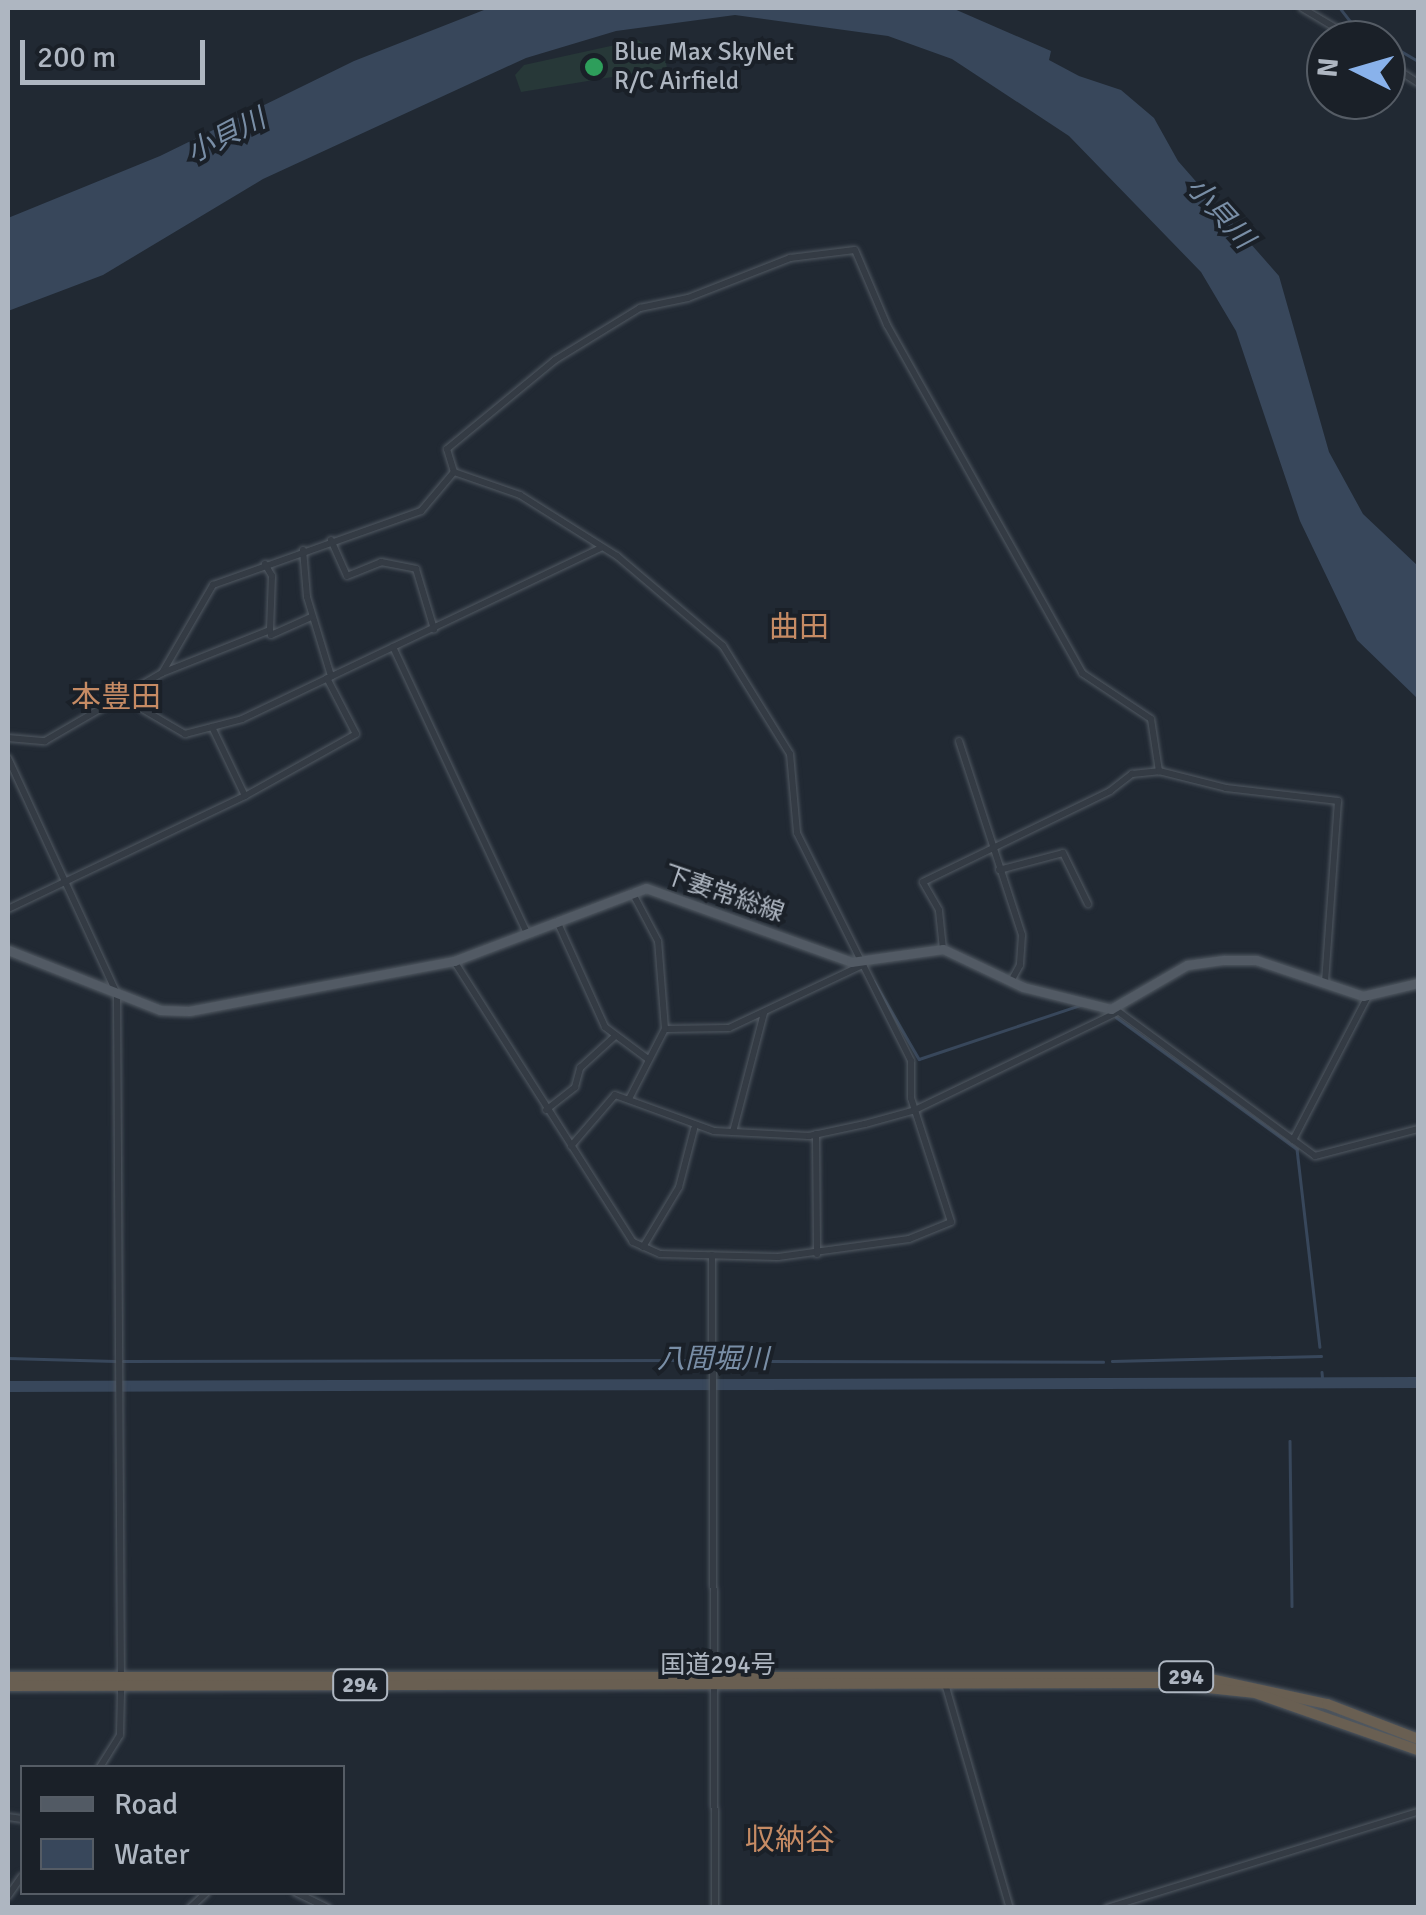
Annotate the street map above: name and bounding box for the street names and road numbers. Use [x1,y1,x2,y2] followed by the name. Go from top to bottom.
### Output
[660,859,788,929] street label: 下妻常総線
[660,1650,776,1680] street label: 国道294号
[1156,1660,1216,1694] road number: 294
[330,1668,390,1702] road number: 294

